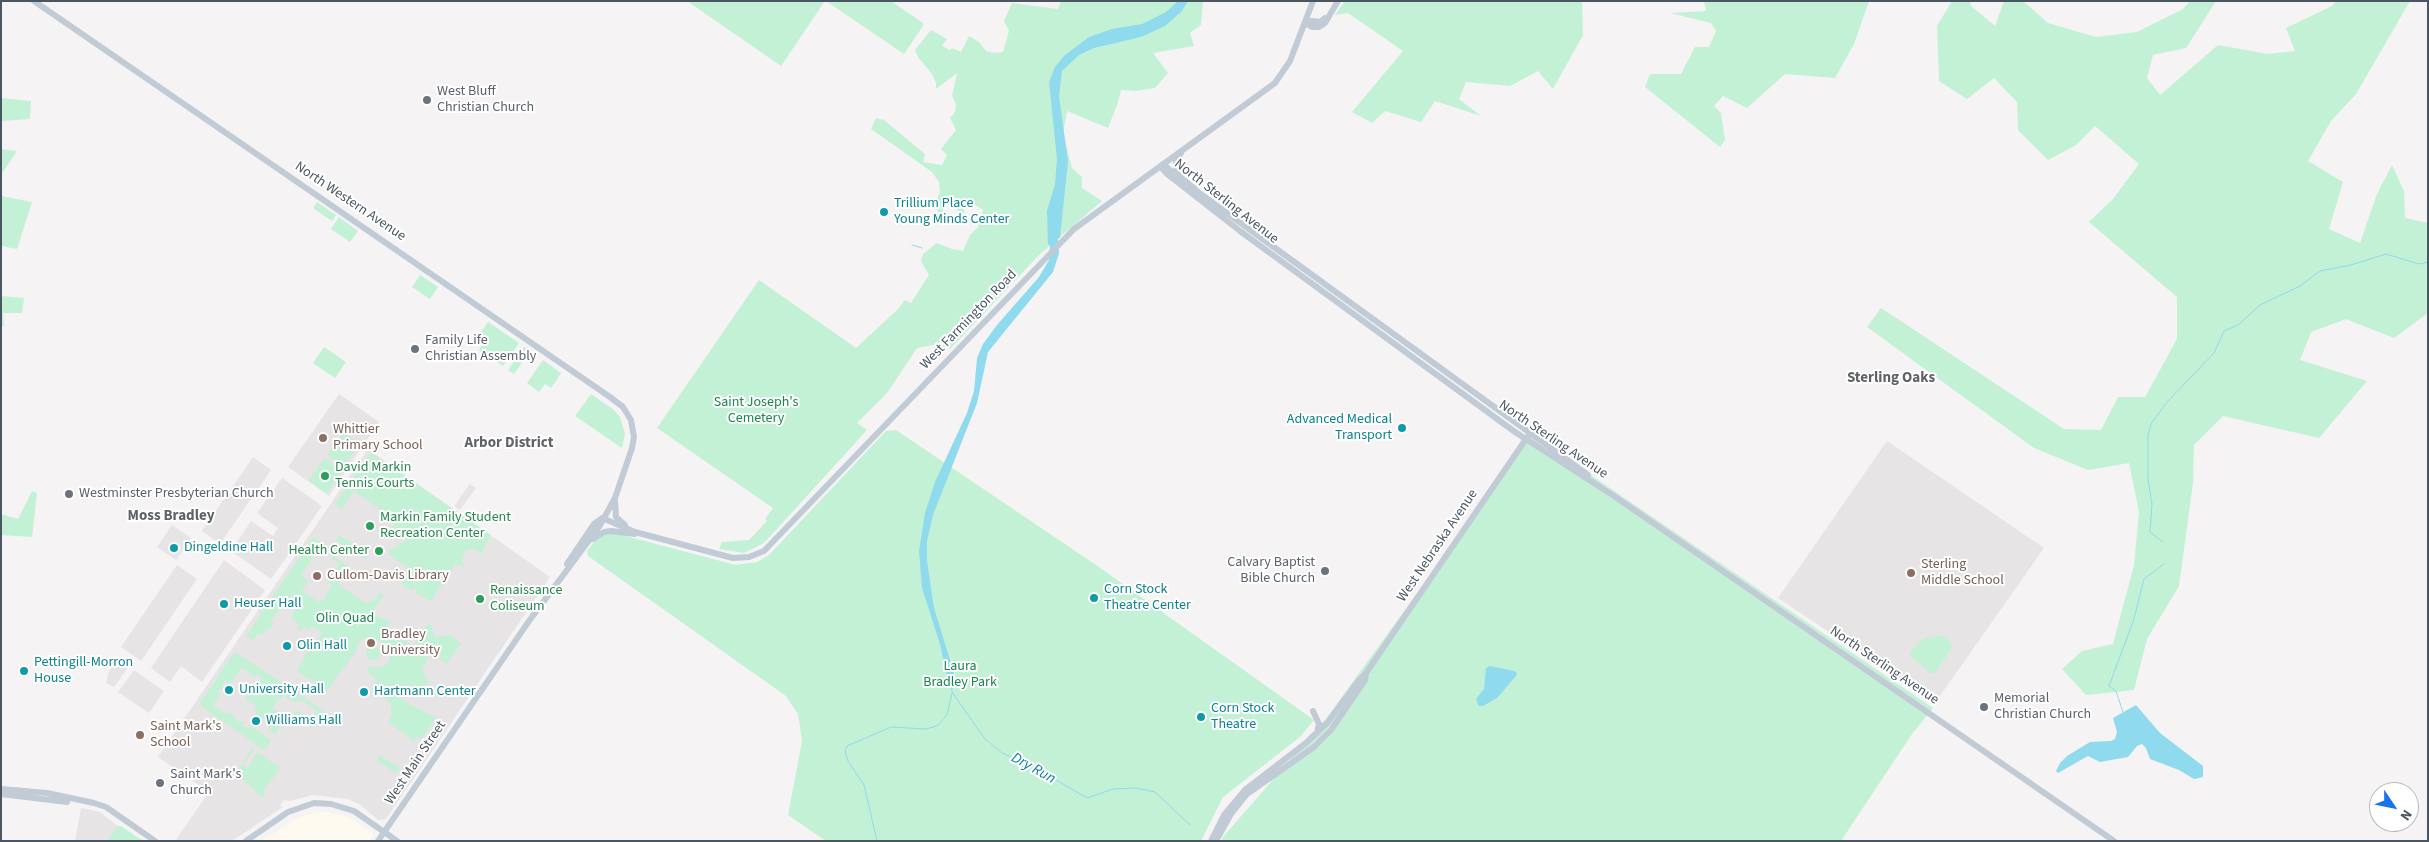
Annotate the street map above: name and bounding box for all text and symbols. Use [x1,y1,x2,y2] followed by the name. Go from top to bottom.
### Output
[437,84,534,116] place label: West Bluff Christian Church
[421,94,433,106] marker: West Bluff Christian Church
[1170,156,1282,248] street label: North Sterling Avenue
[291,159,409,245] street label: North Western Avenue
[894,196,1009,228] place label: Trillium Place Young Minds Center
[878,206,890,218] marker: Trillium Place Young Minds Center
[917,267,1021,373] street label: West Farmington Road
[425,333,536,366] place label: Family Life Christian Assembly
[409,343,421,355] marker: Family Life Christian Assembly
[1847,370,1935,388] district label: Sterling Oaks
[714,395,798,428] park label: Saint Joseph's Cemetery
[1495,397,1611,483] street label: North Sterling Avenue
[1287,412,1392,444] place label: Advanced Medical Transport
[333,422,423,454] place label: Whittier Primary School
[1396,422,1408,434] marker: Advanced Medical Transport
[317,432,329,444] marker: Whittier Primary School
[465,435,553,453] district label: Arbor District
[335,460,414,492] place label: David Markin Tennis Courts
[319,470,331,482] marker: David Markin Tennis Courts
[79,486,274,502] place label: Westminster Presbyterian Church
[1394,487,1482,605] street label: West Nebraska Avenue
[63,488,75,500] marker: Westminster Presbyterian Church
[128,508,214,526] district label: Moss Bradley
[380,510,511,542] place label: Markin Family Student Recreation Center
[364,520,376,532] marker: Markin Family Student Recreation Center
[184,540,273,556] place label: Dingeldine Hall
[168,542,180,554] marker: Dingeldine Hall
[288,543,369,559] place label: Health Center
[373,545,385,557] marker: Health Center
[1227,555,1315,588] place label: Calvary Baptist Bible Church
[1921,557,2004,590] place label: Sterling Middle School
[1319,565,1331,577] marker: Calvary Baptist Bible Church
[1905,567,1917,579] marker: Sterling Middle School
[327,568,449,584] place label: Cullom-Davis Library
[311,570,323,582] marker: Cullom-Davis Library
[1104,582,1191,614] place label: Corn Stock Theatre Center
[490,583,562,616] place label: Renaissance Coliseum
[1088,592,1100,604] marker: Corn Stock Theatre Center
[474,593,486,605] marker: Renaissance Coliseum
[234,596,301,612] place label: Heuser Hall
[218,598,230,610] marker: Heuser Hall
[316,611,374,627] park label: Olin Quad
[1826,623,1942,709] street label: North Sterling Avenue
[381,627,440,660] place label: Bradley University
[365,637,377,649] marker: Bradley University
[297,638,347,654] place label: Olin Hall
[281,640,293,652] marker: Olin Hall
[34,655,133,688] place label: Pettingill-Morron House
[923,659,997,692] park label: Laura Bradley Park
[18,665,30,677] marker: Pettingill-Morron House
[239,682,324,698] place label: University Hall
[223,684,235,696] marker: University Hall
[374,684,475,700] place label: Hartmann Center
[358,686,370,698] marker: Hartmann Center
[1994,691,2091,724] place label: Memorial Christian Church
[1211,701,1274,734] place label: Corn Stock Theatre
[1978,701,1990,713] marker: Memorial Christian Church
[1195,711,1207,723] marker: Corn Stock Theatre
[266,713,342,729] place label: Williams Hall
[250,715,262,727] marker: Williams Hall
[382,718,450,808] street label: West Main Street
[150,719,221,752] place label: Saint Mark's School
[134,729,146,741] marker: Saint Mark's School
[1008,750,1058,788] water label: Dry Run
[170,767,241,800] place label: Saint Mark's Church
[154,777,166,789] marker: Saint Mark's Church
[2369,782,2419,832] north arrow
[2395,805,2417,824] text: N

